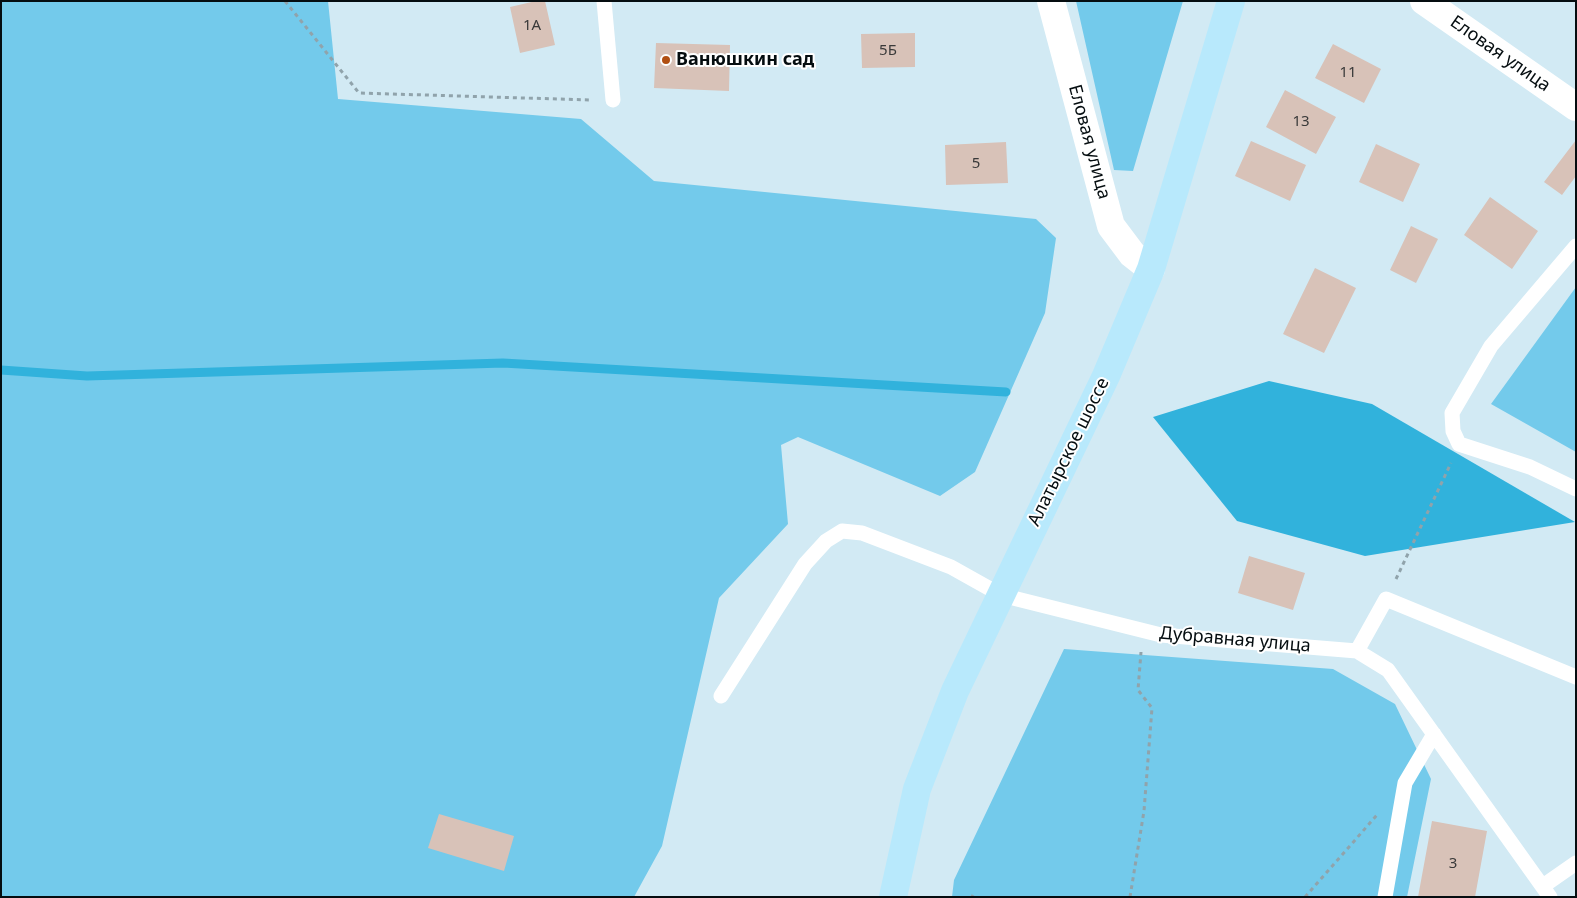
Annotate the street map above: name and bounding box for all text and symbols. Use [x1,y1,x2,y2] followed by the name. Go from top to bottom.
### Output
[1446,11,1554,97] street label: Еловая улица
[523,17,541,35] house number: 1А
[879,42,897,60] house number: 5Б
[676,49,814,71] place label: Ванюшкин сад
[660,54,672,66] marker: Ванюшкин сад
[1339,64,1357,82] house number: 11
[1063,82,1115,202] street label: Еловая улица
[1292,113,1310,131] house number: 13
[972,155,980,173] house number: 5
[1024,374,1114,530] street label: Алатырское шоссе
[1158,623,1312,657] street label: Дубравная улица
[1449,855,1457,873] house number: 3

